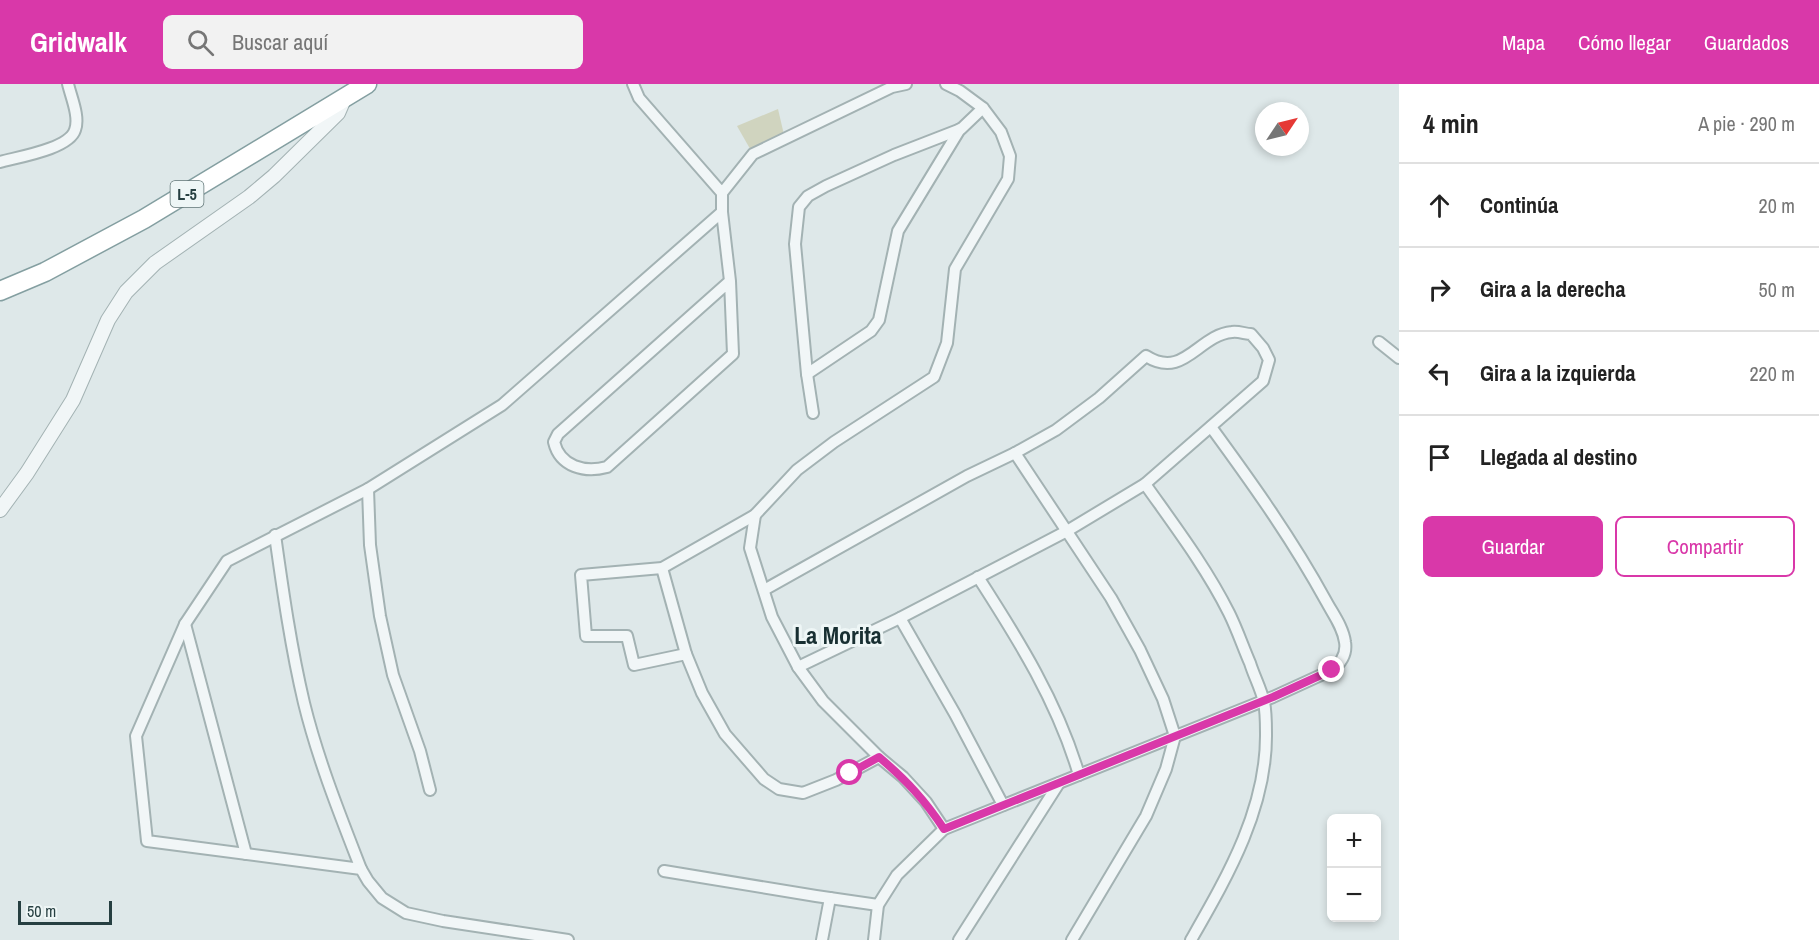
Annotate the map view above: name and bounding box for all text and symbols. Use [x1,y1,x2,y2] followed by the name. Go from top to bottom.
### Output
[163,15,583,69] search box
[30,23,127,61] text: Gridwalk
[184,26,217,59] icon: search
[232,27,328,57] text: Buscar aquí
[1502,28,1545,57] text: Mapa
[1578,28,1671,57] text: Cómo llegar
[1704,28,1789,57] text: Guardados
[1255,102,1309,156] north arrow
[1423,106,1479,141] text: 4 min
[1698,110,1795,137] text: A pie · 290 m
[170,181,204,207] road number: L-5
[1423,189,1456,222] icon: ahead
[1480,190,1558,220] text: Continúa
[1759,192,1795,219] text: 20 m
[1423,273,1456,306] icon: right
[1480,274,1625,304] text: Gira a la derecha
[1759,276,1795,303] text: 50 m
[1423,357,1456,390] icon: left
[1480,358,1635,388] text: Gira a la izquierda
[1749,360,1795,387] text: 220 m
[1423,441,1456,474] icon: arrive
[1480,442,1637,472] text: Llegada al destino
[1423,516,1603,577] button: Guardar
[1615,516,1795,577] button: Compartir
[794,619,882,651] district label: La Morita
[1318,656,1344,682] route end
[836,759,862,785] route start
[1327,814,1381,922] map controls
[1327,814,1381,868] button: +
[1327,868,1381,922] button: −
[18,898,112,926] scale bar
[27,900,56,922] text: 50 m

